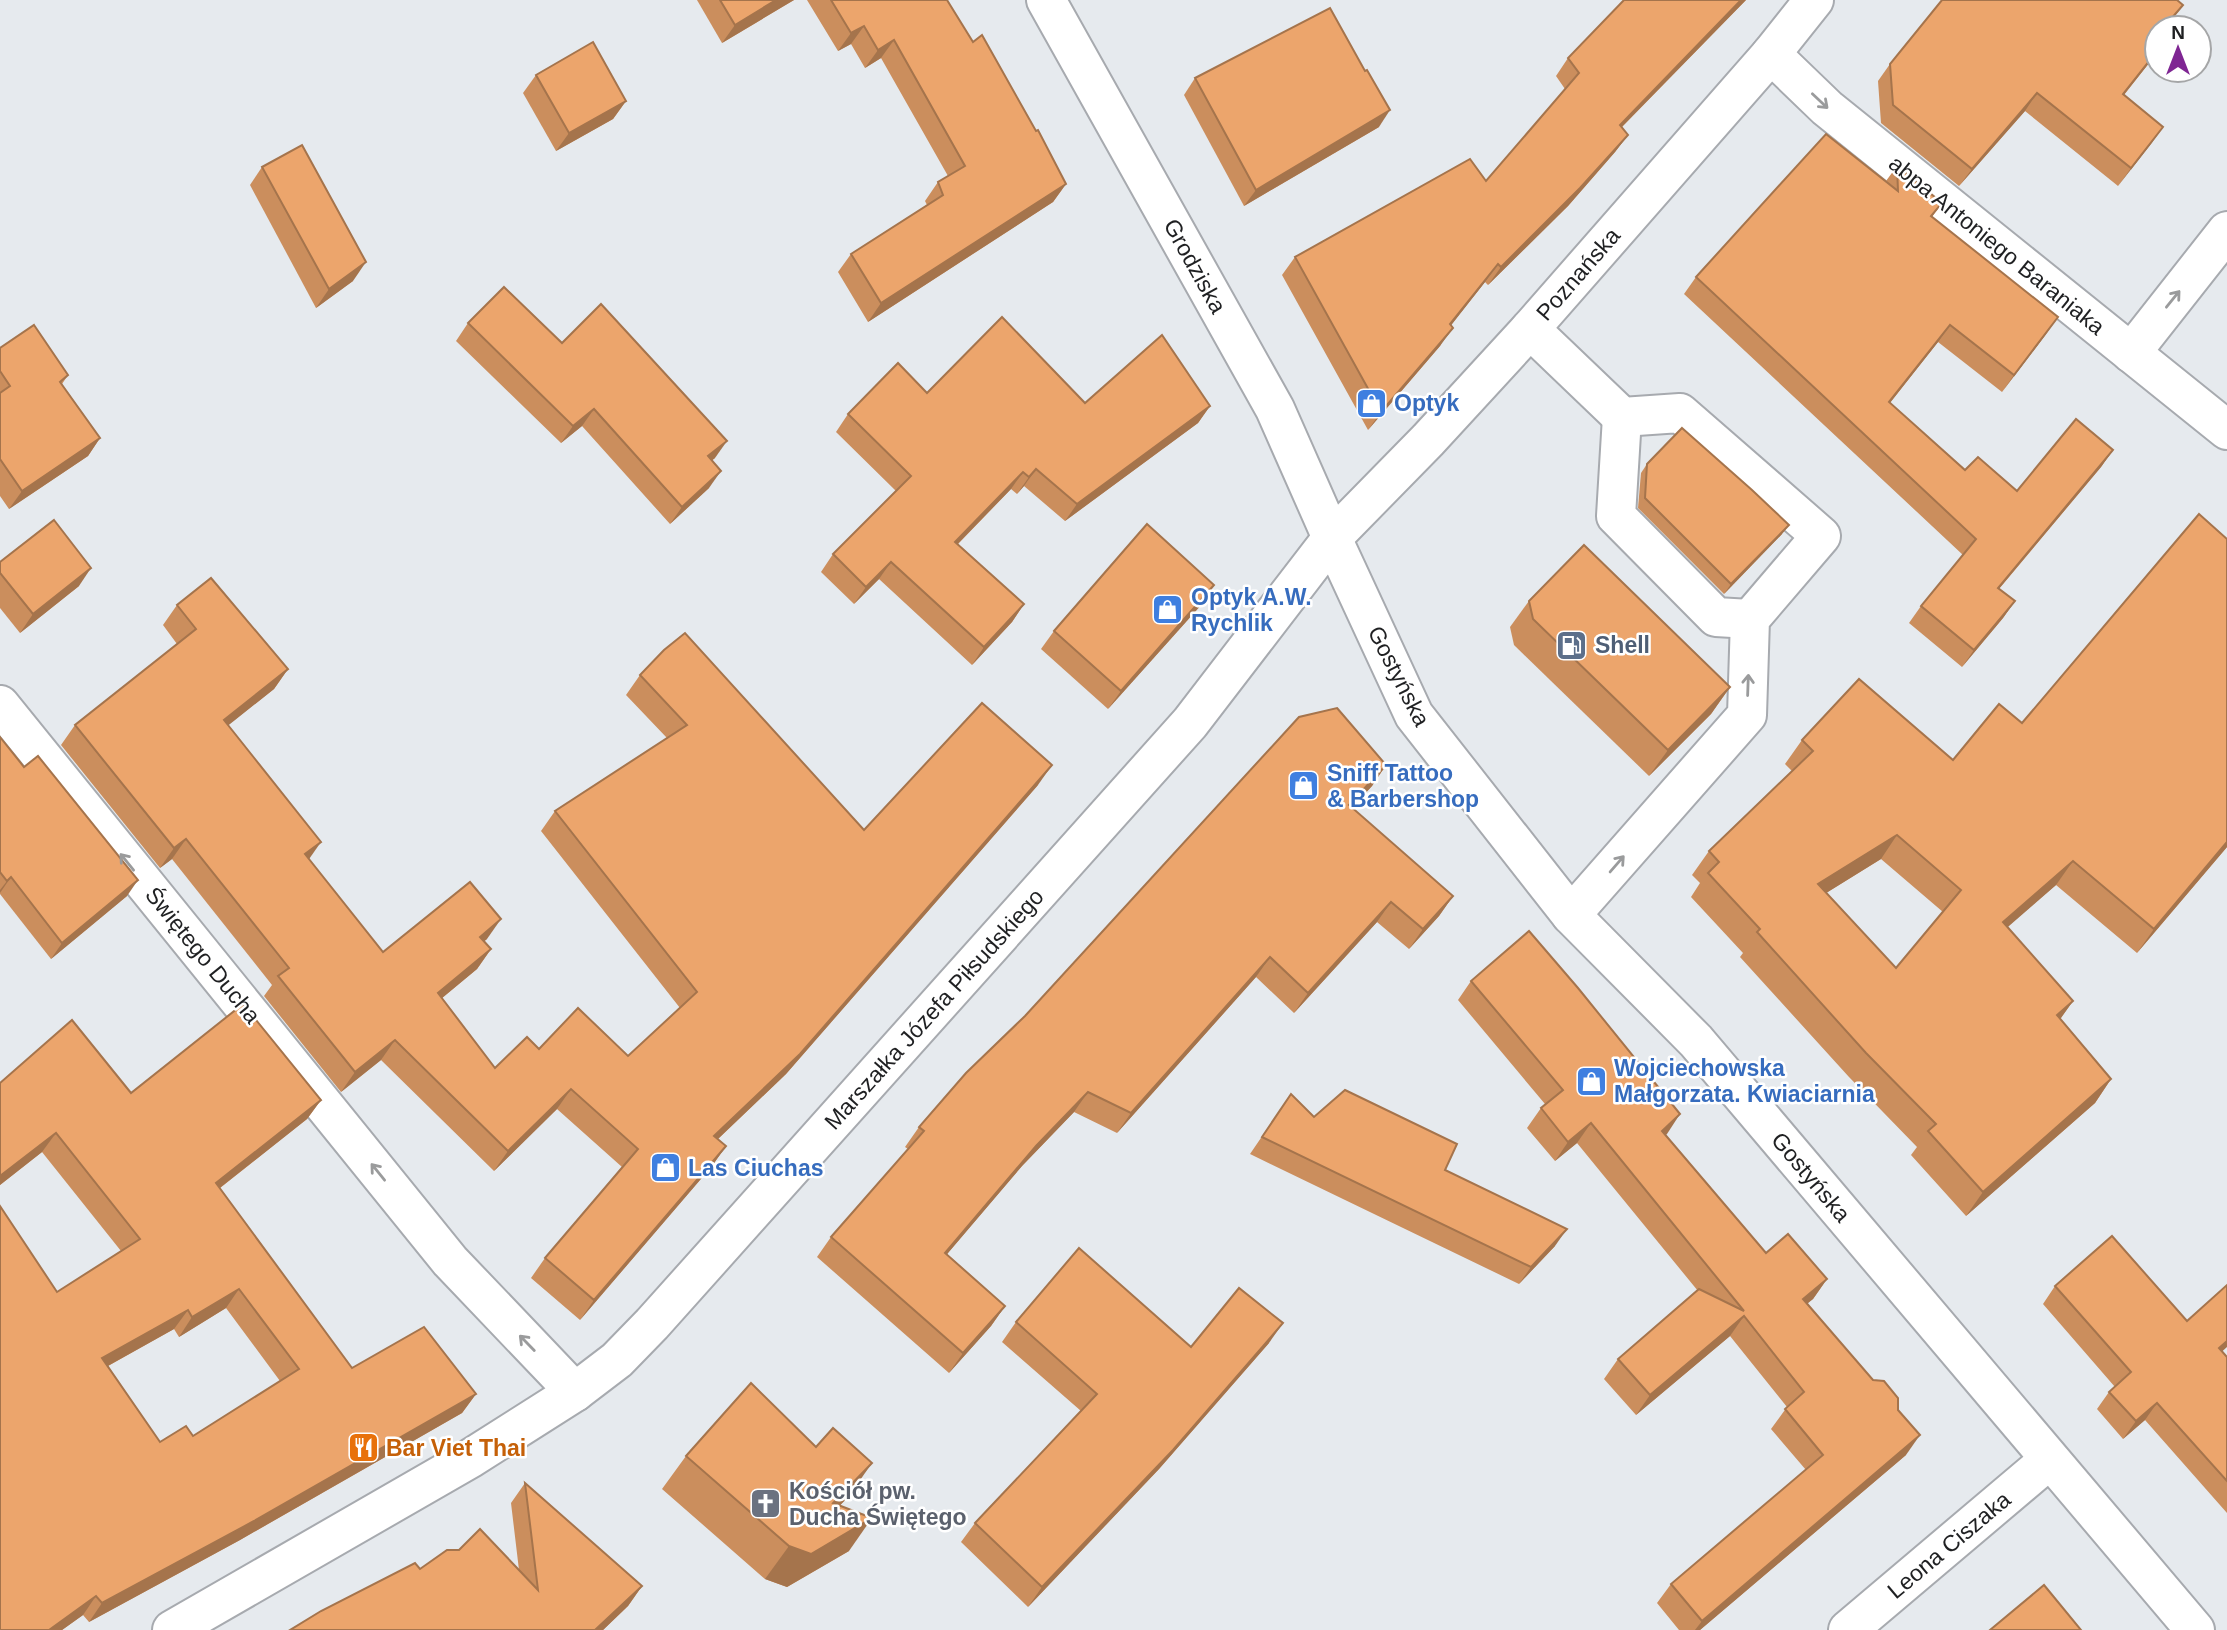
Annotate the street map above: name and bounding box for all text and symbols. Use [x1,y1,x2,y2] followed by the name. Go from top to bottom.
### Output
[2143,14,2213,84] north arrow
[2171,22,2185,43] text: N
[1811,93,1828,110] one-way arrow
[1884,150,2110,340] street label: abpa Antoniego Baraniaka
[1159,214,1232,318] street label: Grodziska
[1531,222,1625,325] street label: Poznańska
[2165,291,2181,309] one-way arrow
[1354,386,1388,420] shop icon: Optyk
[1394,390,1459,416] place label: Optyk
[1191,584,1312,636] place label: Optyk A.W. Rychlik
[1151,593,1185,627] shop icon: Optyk A.W. Rychlik
[1363,622,1435,730] street label: Gostyńska
[1555,628,1589,662] fuel station icon: Shell
[1595,632,1650,658] place label: Shell
[1741,674,1754,697] one-way arrow
[1327,760,1479,812] place label: Sniff Tattoo & Barbershop
[1287,769,1321,803] shop icon: Sniff Tattoo & Barbershop
[119,853,135,871] one-way arrow
[1608,855,1624,873] one-way arrow
[140,881,267,1028] street label: Świętego Ducha
[819,883,1049,1135] street label: Marszałka Józefa Piłsudskiego
[1614,1055,1875,1107] place label: Wojciechowska Małgorzata. Kwiaciarnia
[1574,1064,1608,1098] shop icon: Wojciechowska Małgorzata. Kwiaciarnia
[1766,1127,1856,1227] street label: Gostyńska
[648,1151,682,1185] shop icon: Las Ciuchas
[688,1155,824,1181] place label: Las Ciuchas
[370,1164,386,1182] one-way arrow
[519,1335,536,1352] one-way arrow
[346,1431,380,1465] restaurant icon: Bar Viet Thai
[386,1435,526,1461] place label: Bar Viet Thai
[789,1478,967,1530] place label: Kościół pw. Ducha Świętego
[1882,1486,2016,1604] street label: Leona Ciszaka
[749,1487,783,1521] church icon: Kościół pw. Ducha Świętego

